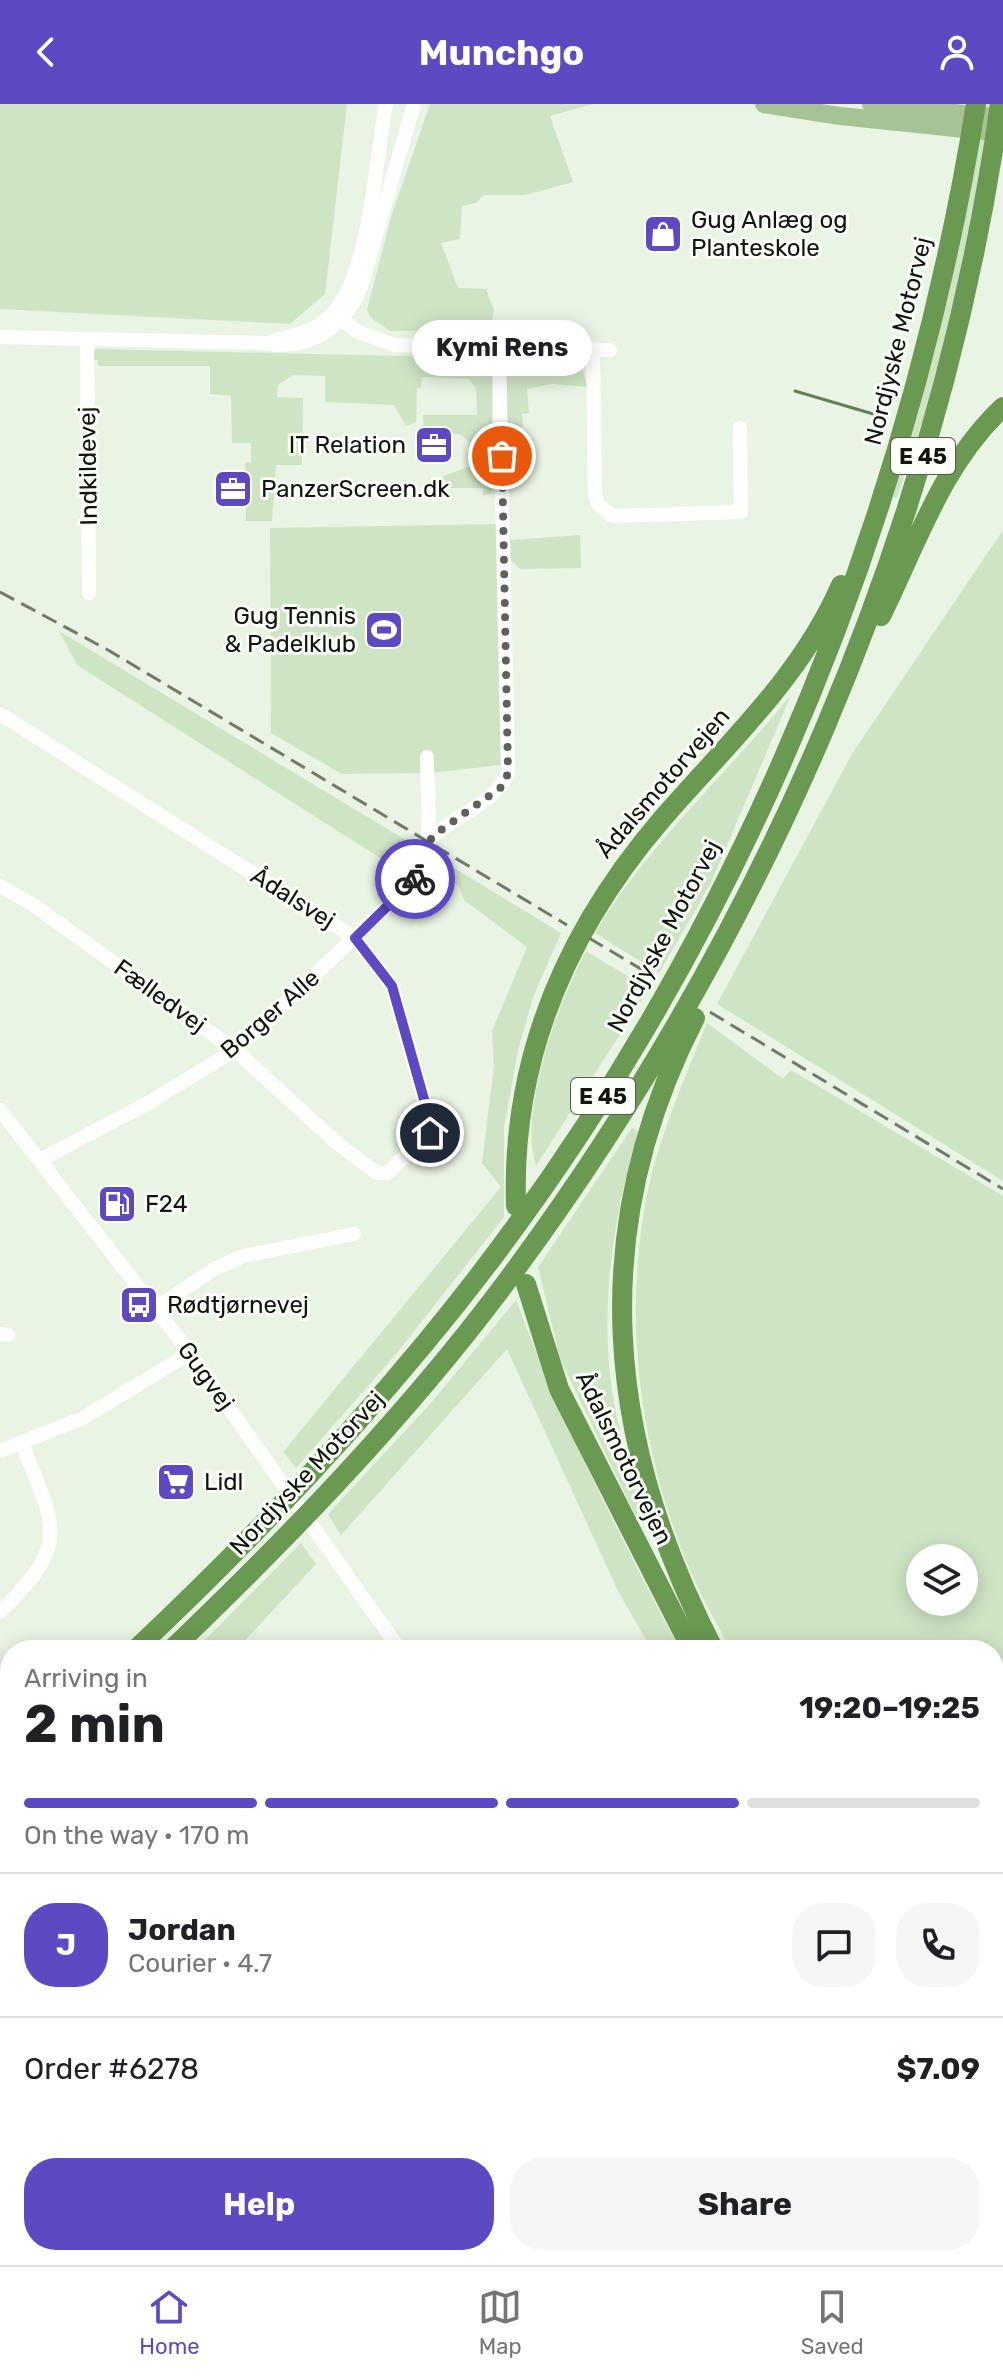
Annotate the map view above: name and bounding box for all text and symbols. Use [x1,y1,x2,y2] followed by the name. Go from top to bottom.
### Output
[24,30,68,74] icon: back
[935,30,979,74] icon: person
[419,31,584,74] text: Munchgo
[691,206,848,262] place label: Gug Anlæg og Planteskole
[642,213,684,255] shop icon: Gug Anlæg og Planteskole
[859,234,937,448] street label: Nordjyske Motorvej
[412,320,592,376] callout: Kymi Rens
[436,332,568,363] text: Kymi Rens
[73,406,103,526] street label: Indkildevej
[468,422,536,490] pin
[413,424,455,466] office icon: IT Relation
[289,431,406,459] place label: IT Relation
[480,434,524,478] icon: bag
[891,438,955,474] road number: E 45
[212,468,254,510] office icon: PanzerScreen.dk
[261,475,450,503] place label: PanzerScreen.dk
[225,602,356,658] place label: Gug Tennis & Padelklub
[363,609,405,651] sports icon: Gug Tennis & Padelklub
[590,702,736,864] street label: Ådalsmotorvejen
[602,835,726,1037] street label: Nordjyske Motorvej
[375,839,455,919] courier
[393,857,437,901] icon: bike
[246,861,340,935] street label: Ådalsvej
[109,953,211,1039] street label: Fælledvej
[215,964,325,1064] street label: Borger Alle
[571,1078,635,1114] road number: E 45
[396,1099,464,1167] pin
[408,1111,452,1155] icon: home
[96,1183,138,1225] fuel station icon: F24
[145,1190,188,1218] place label: F24
[118,1284,160,1326] bus stop icon: Rødtjørnevej
[167,1291,309,1319] place label: Rødtjørnevej
[172,1336,240,1416] street label: Gugvej
[570,1367,678,1549] street label: Ådalsmotorvejen
[224,1385,390,1561] street label: Nordjyske Motorvej
[155,1461,197,1503] supermarket icon: Lidl
[204,1468,243,1496] place label: Lidl
[906,1544,978,1616] map controls
[906,1544,978,1616] button: layers
[24,1663,148,1694] text: Arriving in
[799,1690,980,1726] text: 19:20–19:25
[24,1693,165,1755] text: 2 min
[24,1820,249,1851] text: On the way · 170 m
[792,1903,876,1987] button: chat
[896,1903,980,1987] button: phone
[128,1912,236,1948] text: Jordan
[56,1927,76,1963] text: J
[128,1948,272,1979] text: Courier · 4.7
[24,2051,199,2087] text: Order #6278
[897,2051,980,2087] text: $7.09
[24,2158,494,2250] button: Help
[510,2158,980,2250] button: Share
[139,2285,200,2360] tab: Home
[478,2285,522,2360] tab: Map
[801,2285,864,2360] tab: Saved

